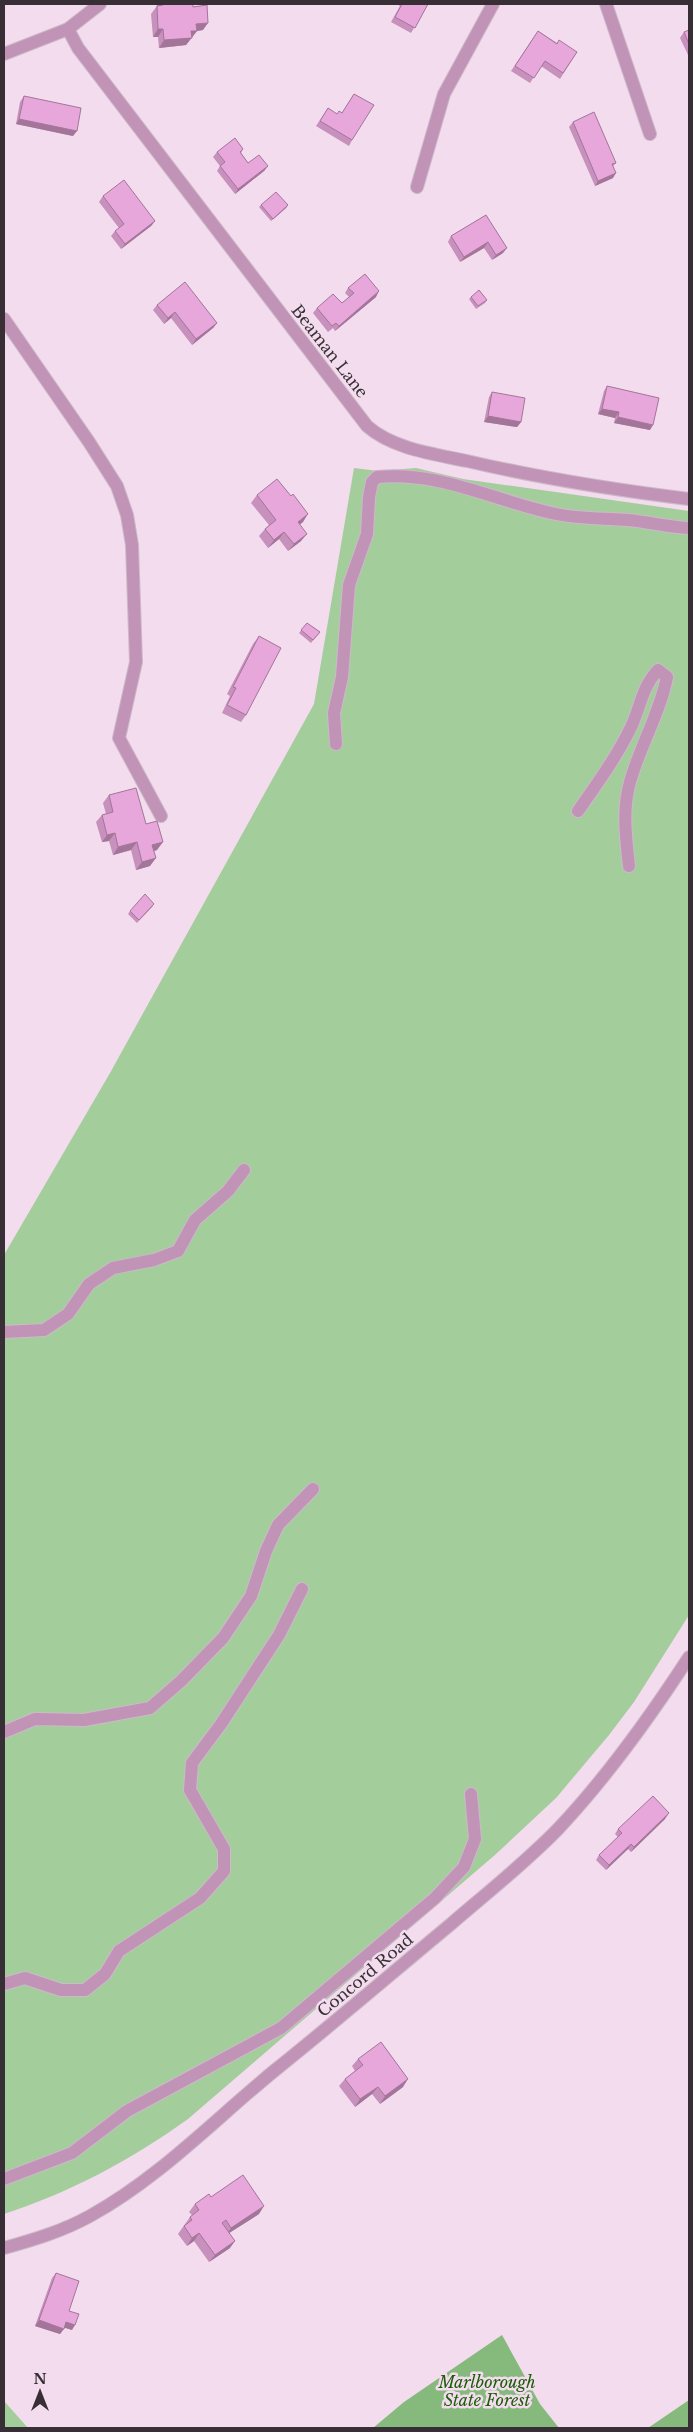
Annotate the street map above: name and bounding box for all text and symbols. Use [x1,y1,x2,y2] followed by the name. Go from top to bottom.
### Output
[287,300,373,402] street label: Beaman Lane
[313,1929,417,2021] street label: Concord Road
[15,2367,65,2417] north arrow
[33,2370,47,2388] text: N
[437,2372,536,2410] park label: Marlborough State Forest

